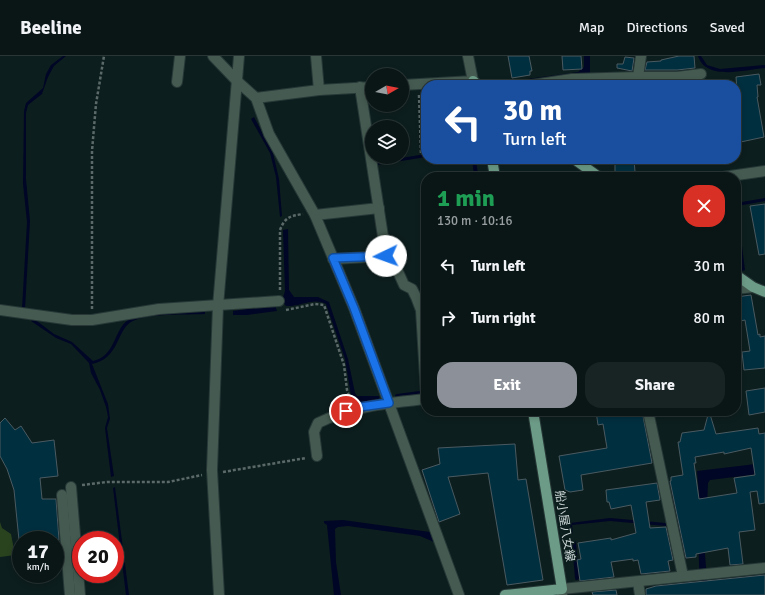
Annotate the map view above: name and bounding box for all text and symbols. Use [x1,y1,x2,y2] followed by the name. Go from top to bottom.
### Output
[20,16,82,40] text: Beeline
[579,19,605,36] text: Map
[627,19,688,36] text: Directions
[710,19,745,36] text: Saved
[365,68,409,112] north arrow
[365,68,409,164] map controls
[503,94,562,128] text: 30 m
[437,96,489,148] icon: left
[365,120,409,164] button: layers
[503,128,566,150] text: Turn left
[437,183,495,213] text: 1 min
[683,185,725,227] button: close
[437,213,513,229] text: 130 m · 10:16
[365,235,407,277] position arrow
[437,255,459,277] icon: left
[471,257,525,275] text: Turn left
[694,257,725,275] text: 30 m
[437,307,459,329] icon: right
[471,309,536,327] text: Turn right
[694,309,725,327] text: 80 m
[437,362,577,408] button: Exit
[585,362,725,408] button: Share
[329,394,363,428] pin
[335,400,357,422] icon: arrive
[551,489,578,563] street label: 船小屋八女線
[72,531,124,583] speed limit sign: 20
[27,539,49,564] text: 17
[27,561,49,573] text: km/h

